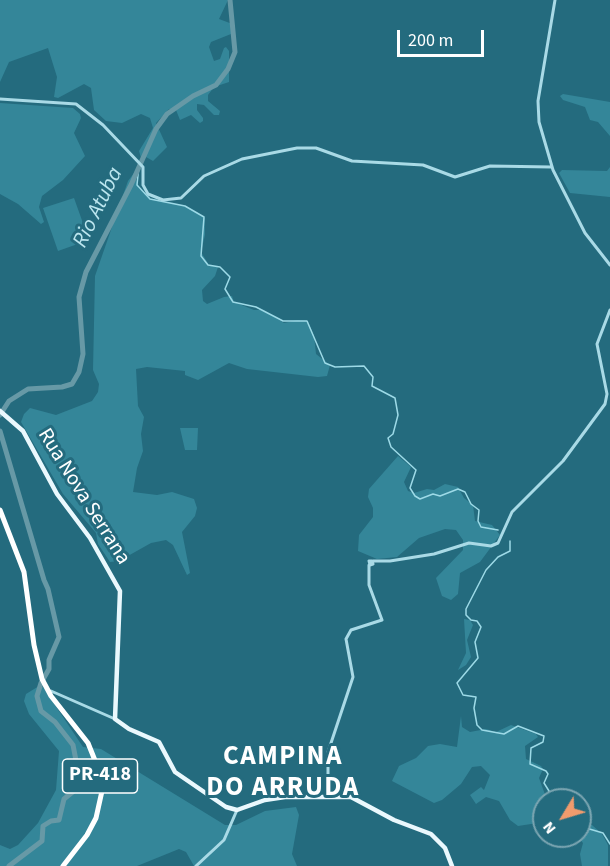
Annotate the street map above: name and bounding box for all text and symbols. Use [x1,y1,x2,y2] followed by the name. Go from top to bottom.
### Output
[400,18,487,56] scale bar
[408,28,453,53] text: 200 m
[68,164,130,252] water label: Rio Atuba
[31,424,135,570] street label: Rua Nova Serrana
[206,742,360,805] district label: CAMPINA DO ARRUDA
[63,759,138,793] road number: PR-418
[532,788,592,848] north arrow
[537,817,561,839] text: N

